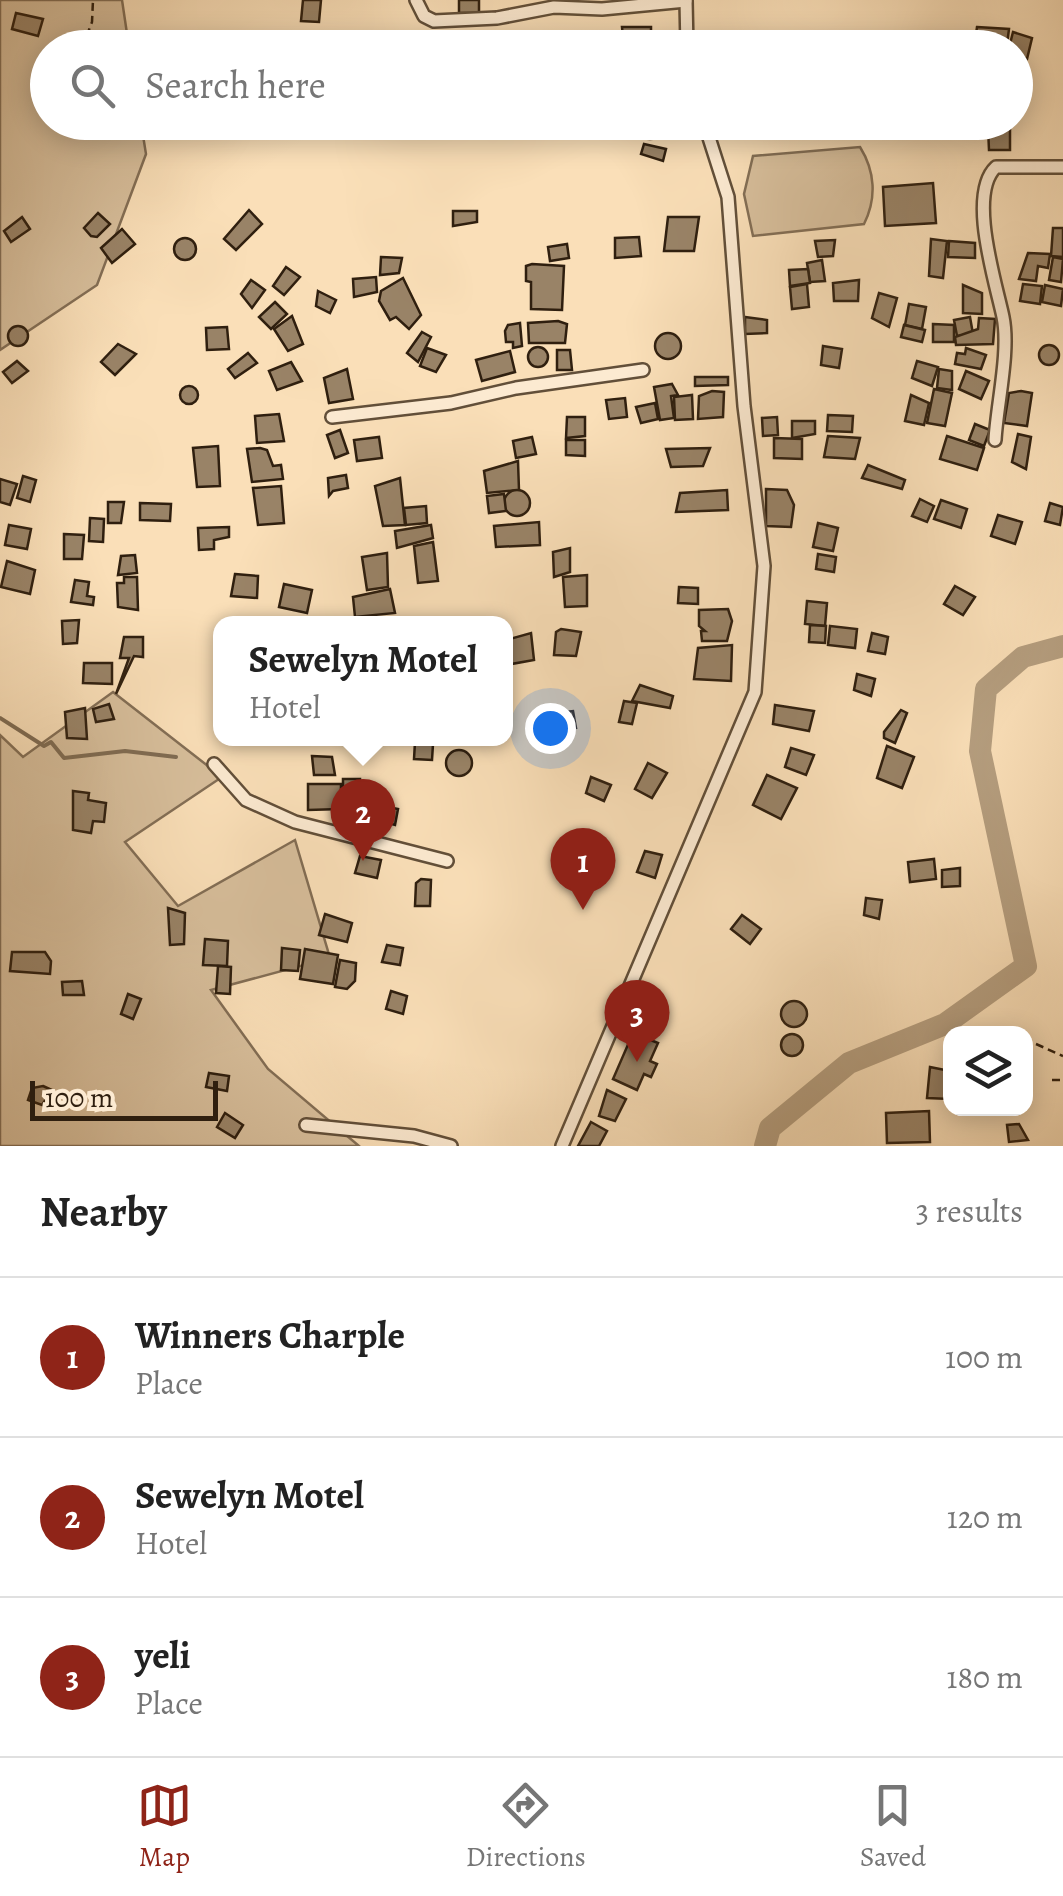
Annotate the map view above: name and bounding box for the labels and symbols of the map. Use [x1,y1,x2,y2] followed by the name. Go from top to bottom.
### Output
[525,703,576,754] your location
[330,778,396,861] pin: 2
[550,828,616,910] pin: 1
[604,980,670,1062] pin: 3
[30,1076,218,1120] scale bar

